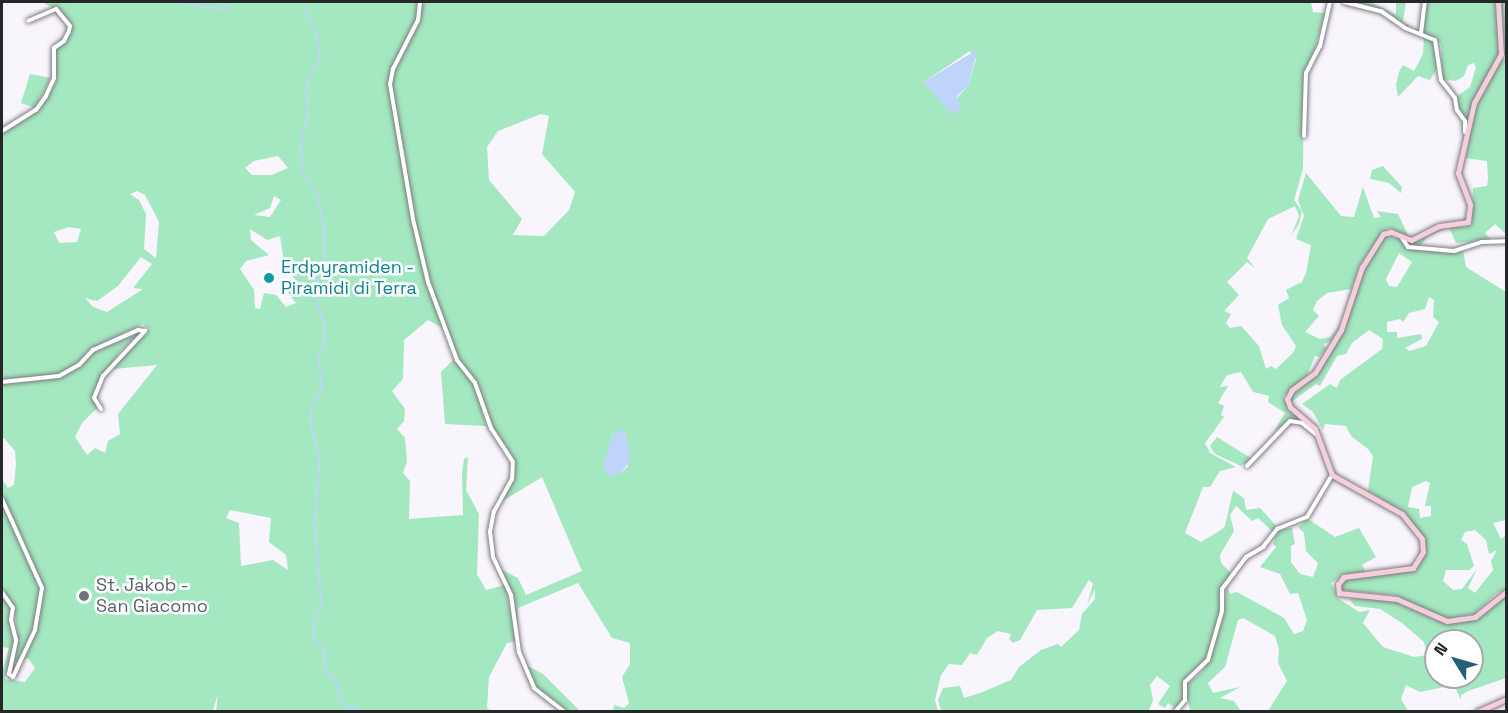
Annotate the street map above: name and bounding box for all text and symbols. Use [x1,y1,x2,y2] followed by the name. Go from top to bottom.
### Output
[281,257,417,300] place label: Erdpyramiden - Piramidi di Terra
[262,271,276,285] marker: Erdpyramiden - Piramidi di Terra
[96,575,208,618] place label: St. Jakob - San Giacomo
[77,589,91,603] marker: St. Jakob - San Giacomo
[1424,629,1484,689] north arrow
[1429,638,1452,660] text: N

